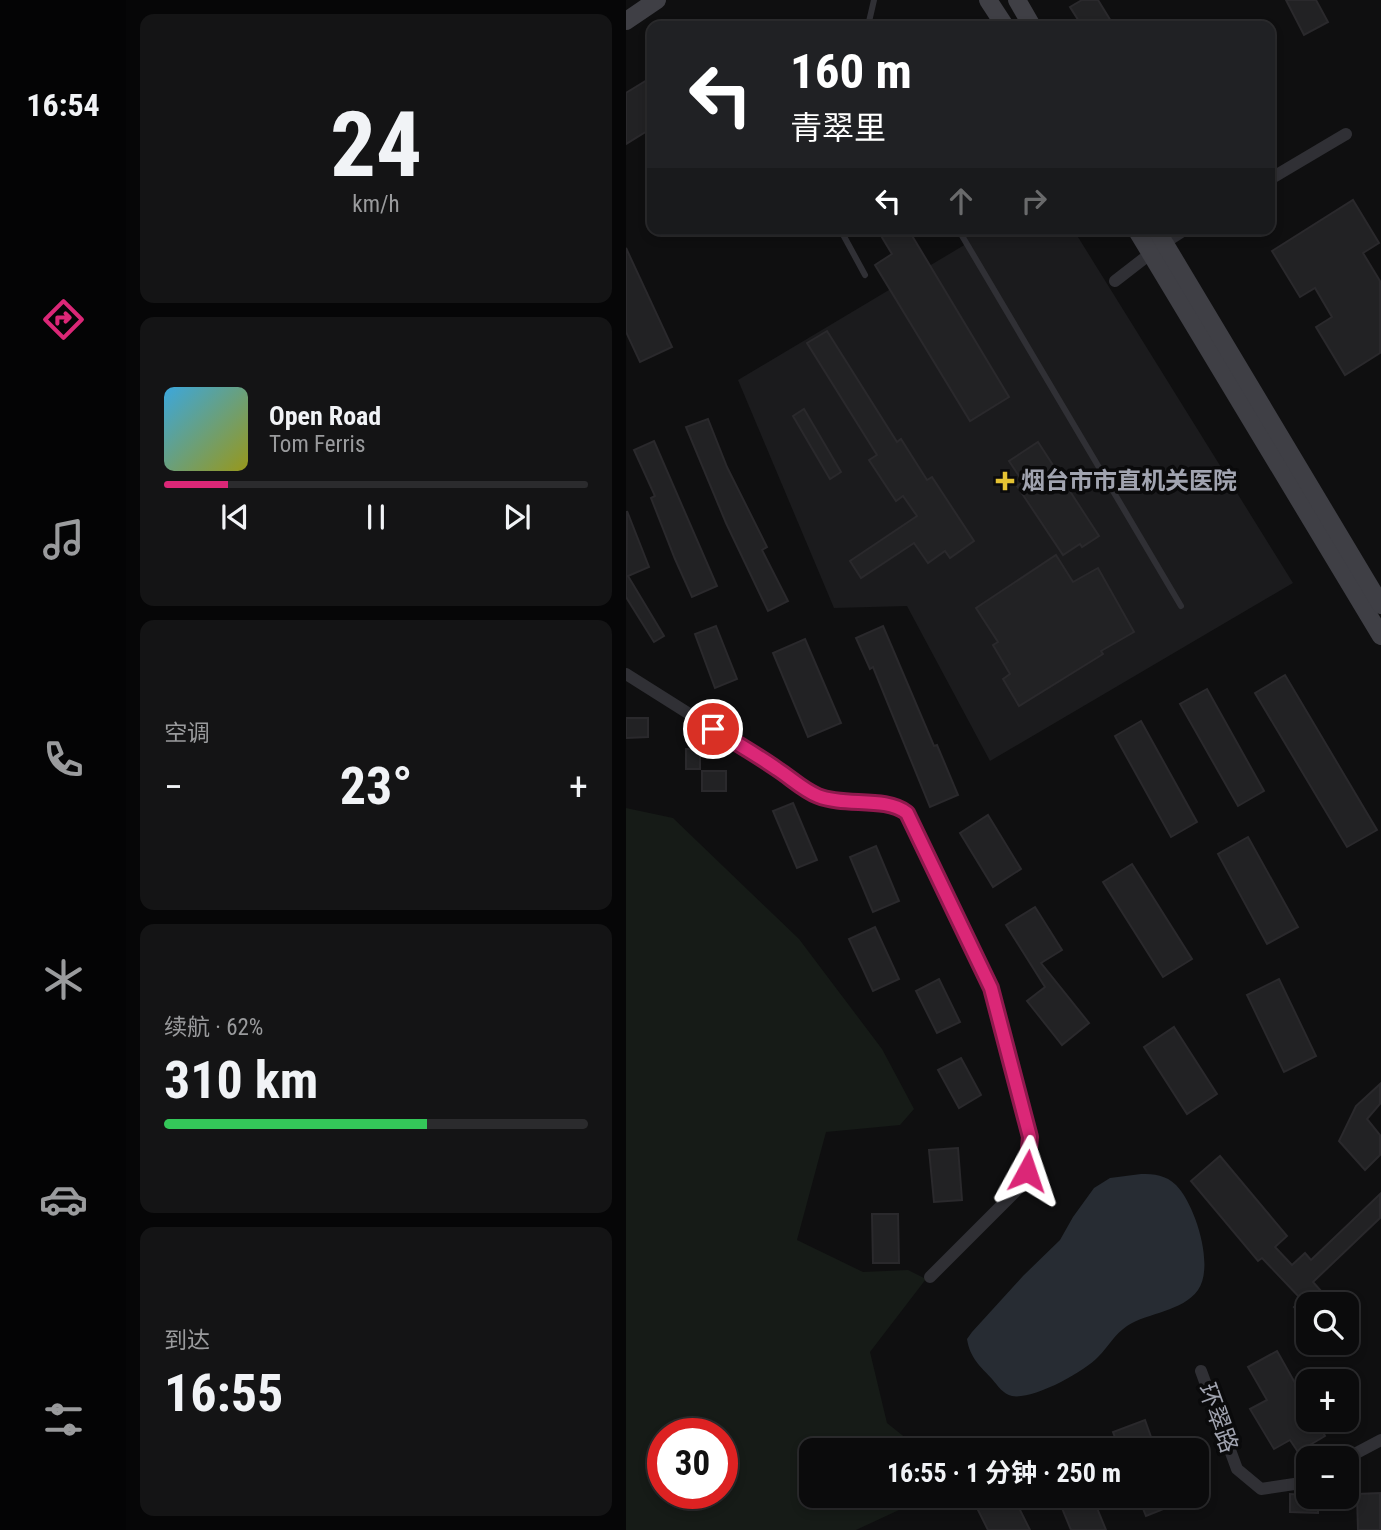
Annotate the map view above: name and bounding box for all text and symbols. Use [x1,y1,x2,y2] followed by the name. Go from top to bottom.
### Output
[790,43,912,100] text: 160 m
[675,49,766,140] icon: left
[26,86,100,124] text: 16:54
[330,92,422,198] text: 24
[790,109,886,147] text: 青翠里
[869,182,907,220] icon: left
[942,182,980,220] icon: ahead
[1015,182,1053,220] icon: right
[352,191,400,218] text: km/h
[39,295,88,344] icon: directions
[269,401,381,431] text: Open Road
[269,431,365,458] text: Tom Ferris
[1021,467,1237,495] place label: 烟台市市直机关医院
[995,471,1015,491] marker: 烟台市市直机关医院
[216,498,254,536] icon: previous
[357,498,395,536] icon: pause
[498,498,536,536] icon: next
[39,515,88,564] icon: music
[683,699,743,759] pin
[694,710,732,748] icon: arrive
[164,720,210,747] text: 空调
[39,735,88,784] icon: phone
[340,756,412,817] text: 23°
[164,765,183,809] text: −
[569,765,588,809] text: +
[39,955,88,1004] icon: climate
[164,1014,263,1041] text: 续航 · 62%
[164,1050,318,1111] text: 310 km
[990,1134,1064,1208] position arrow
[39,1175,88,1224] icon: car
[1296,1292,1359,1509] map controls
[1296,1292,1359,1355] button: search
[164,1327,210,1354] text: 到达
[164,1363,283,1424] text: 16:55
[1296,1369,1359,1432] button: +
[1193,1379,1243,1457] street label: 环翠路
[39,1395,88,1444] icon: filters
[647,1418,738,1509] speed limit sign: 30
[1296,1446,1359,1509] button: −
[887,1458,1121,1488] text: 16:55 · 1 分钟 · 250 m

